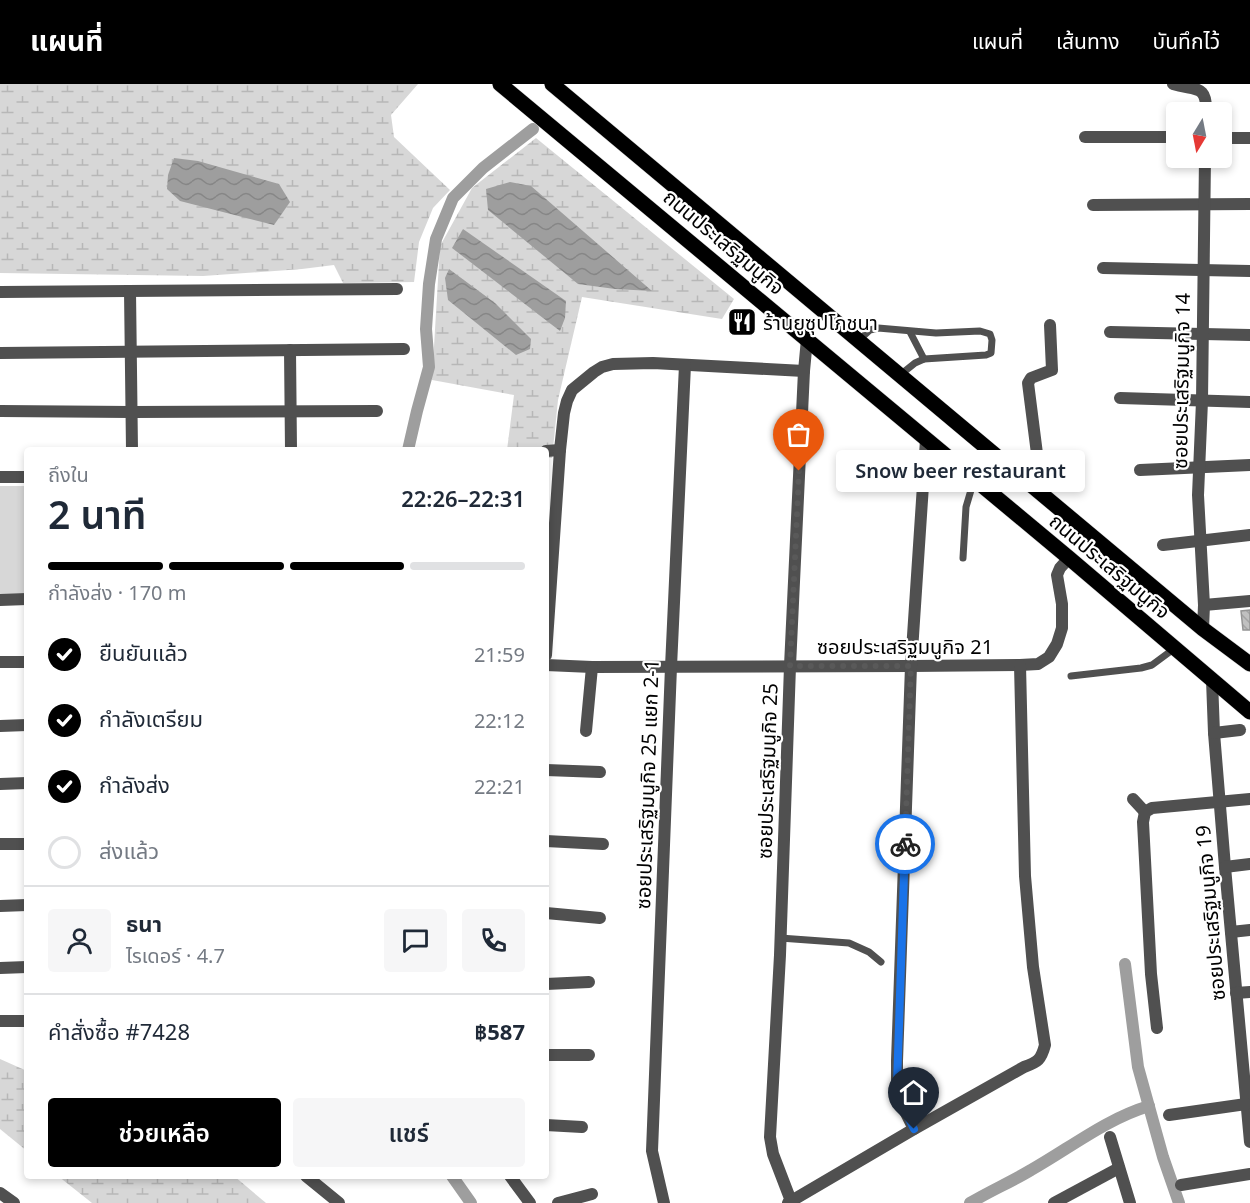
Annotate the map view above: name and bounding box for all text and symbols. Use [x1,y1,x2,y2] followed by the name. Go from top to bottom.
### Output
[30,21,103,59] text: แผนที่
[972,27,1023,55] text: แผนที่
[1056,27,1120,55] text: เส้นทาง
[1153,27,1220,55] text: บันทึกไว้
[1166,102,1232,168] north arrow
[1166,102,1232,168] map controls
[658,183,790,301] street label: ถนนประเสริฐมนูกิจ
[1166,292,1196,469] street label: ซอยประเสริฐมนูกิจ 14
[726,306,758,338] restaurant icon: ร้านยูซุปโภชนา
[763,309,878,336] place label: ร้านยูซุปโภชนา
[773,409,824,471] pin
[782,418,815,451] icon: bag
[835,450,1084,492] callout: Snow beer restaurant
[855,457,1066,484] text: Snow beer restaurant
[48,461,89,488] text: ถึงใน
[401,483,525,513] text: 22:26–22:31
[48,487,146,540] text: 2 นาที
[1044,507,1176,625] street label: ถนนประเสริฐมนูกิจ
[48,579,186,606] text: กำลังส่ง · 170 m
[817,633,993,660] street label: ซอยประเสริฐมนูกิจ 21
[99,637,188,667] text: ยืนยันแล้ว
[48,638,81,671] icon: check
[474,641,525,668] text: 21:59
[629,658,665,910] street label: ซอยประเสริฐมนูกิจ 25 แยก 2-1
[750,682,784,860] street label: ซอยประเสริฐมนูกิจ 25
[99,703,203,733] text: กำลังเตรียม
[48,704,81,737] icon: check
[474,707,525,734] text: 22:12
[99,769,170,799] text: กำลังส่ง
[48,770,81,803] icon: check
[474,773,525,800] text: 22:21
[875,814,935,874] courier
[1189,824,1231,1002] street label: ซอยประเสริฐมนูกิจ 19
[889,828,922,861] icon: bike
[99,835,159,865] text: ส่งแล้ว
[126,908,162,938] text: ธนา
[48,909,111,972] button: person
[384,909,447,972] button: chat
[462,909,525,972] button: phone
[126,942,225,969] text: ไรเดอร์ · 4.7
[48,1016,190,1046] text: คำสั่งซื้อ #7428
[474,1016,525,1046] text: ฿587
[888,1067,939,1129] pin
[897,1076,930,1109] icon: home
[48,1098,281,1167] button: ช่วยเหลือ
[293,1098,525,1167] button: แชร์

